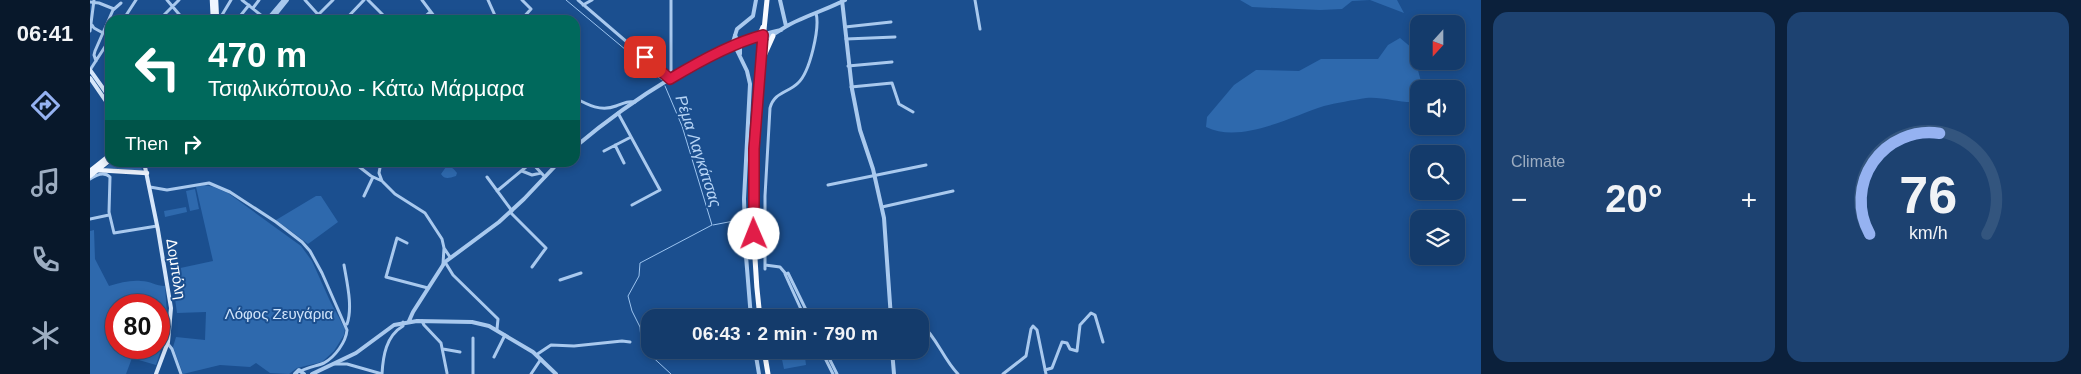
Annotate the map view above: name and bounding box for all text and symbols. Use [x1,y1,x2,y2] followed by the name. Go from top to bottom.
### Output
[1410,15,1465,70] north arrow
[1410,15,1465,265] map controls
[17,21,73,46] text: 06:41
[125,35,190,100] icon: left
[208,35,307,74] text: 470 m
[624,36,666,78] pin
[631,43,659,71] icon: arrive
[208,76,524,101] text: Τσιφλικόπουλο - Κάτω Μάρμαρα
[1410,80,1465,135] button: sound
[28,88,63,123] icon: directions
[672,93,725,210] water label: Ρέμα Λαγκάτσας
[178,130,206,158] icon: right
[125,133,168,154] text: Then
[1410,145,1465,200] button: search
[1511,153,1565,170] text: Climate
[28,165,63,200] icon: music
[1899,166,1957,224] text: 76
[1605,178,1663,220] text: 20°
[1511,184,1527,215] text: −
[1741,184,1757,215] text: +
[727,207,779,259] position arrow
[1410,210,1465,265] button: layers
[1909,223,1947,243] text: km/h
[163,237,190,301] street label: Δομπόλη
[28,242,63,277] icon: phone
[105,294,170,359] speed limit sign: 80
[225,305,334,322] park label: Λόφος Ζευγάρια
[28,318,63,353] icon: climate
[692,323,878,344] text: 06:43 · 2 min · 790 m

